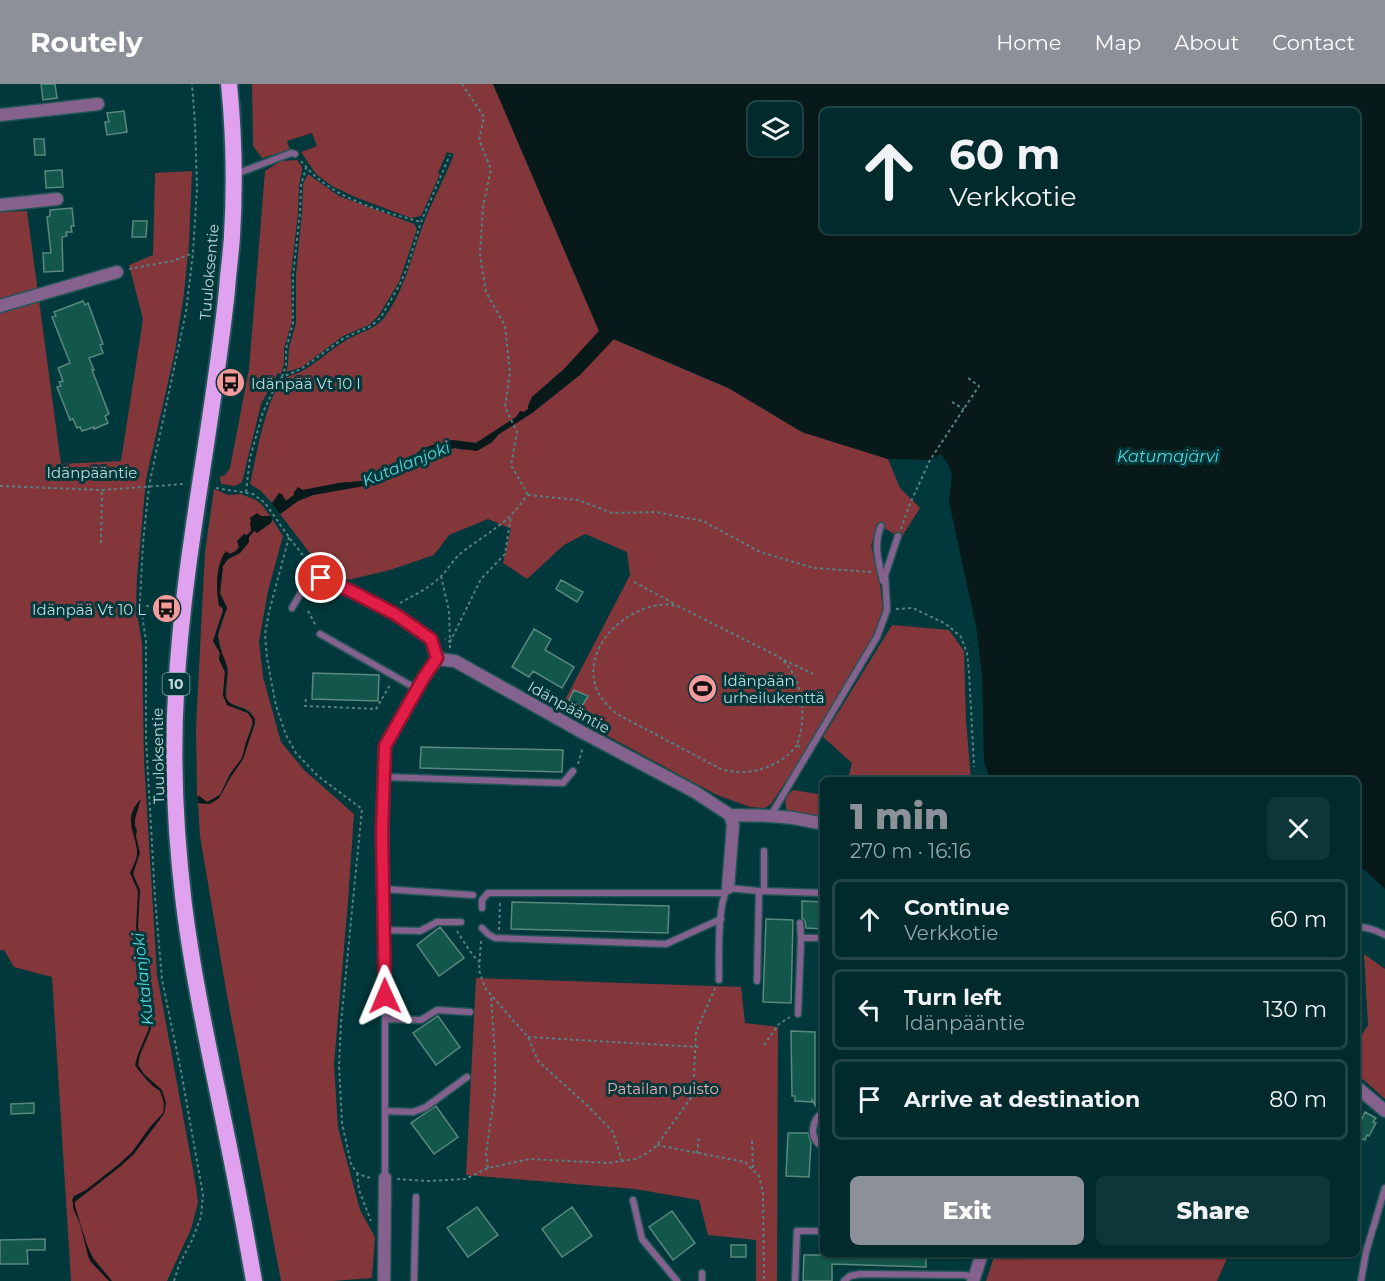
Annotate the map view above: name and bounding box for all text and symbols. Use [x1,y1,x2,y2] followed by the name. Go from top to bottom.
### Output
[30,25,143,59] text: Routely
[996,30,1061,55] text: Home
[1094,30,1141,55] text: Map
[1174,30,1239,55] text: About
[1272,30,1355,55] text: Contact
[748,102,802,156] map controls
[748,102,802,156] button: layers
[949,128,1060,180] text: 60 m
[850,132,928,210] icon: ahead
[949,180,1076,213] text: Verkkotie
[195,223,223,321] street label: Tuuloksentie
[214,367,246,399] bus stop icon: Idänpää Vt 10 I
[251,374,361,393] place label: Idänpää Vt 10 I
[359,437,453,490] water label: Kutalanjoki
[1117,447,1220,466] water label: Katumajärvi
[47,463,137,482] street label: Idänpääntie
[295,552,346,603] pin
[304,561,337,594] icon: arrive
[151,593,183,625] bus stop icon: Idänpää Vt 10 L
[32,600,146,619] place label: Idänpää Vt 10 L
[723,671,825,707] place label: Idänpään urheilukenttä
[162,673,190,695] road number: 10
[686,673,718,705] sports icon: Idänpään urheilukenttä
[525,677,613,737] street label: Idänpääntie
[148,708,168,804] street label: Tuuloksentie
[850,794,949,838] text: 1 min
[1267,797,1330,860] button: close
[850,839,971,863] text: 270 m · 16:16
[904,894,1010,921] text: Continue
[853,903,886,936] icon: ahead
[1270,906,1327,933] text: 60 m
[904,921,998,945] text: Verkkotie
[129,931,157,1026] water label: Kutalanjoki
[353,964,417,1028] position arrow
[904,984,1002,1011] text: Turn left
[853,993,886,1026] icon: left
[1263,996,1327,1023] text: 130 m
[904,1011,1025,1035] text: Idänpääntie
[607,1079,719,1098] park label: Patailan puisto
[853,1083,886,1116] icon: arrive
[904,1086,1140,1113] text: Arrive at destination
[1269,1086,1327,1113] text: 80 m
[850,1176,1084,1245] button: Exit
[1096,1176,1330,1245] button: Share

